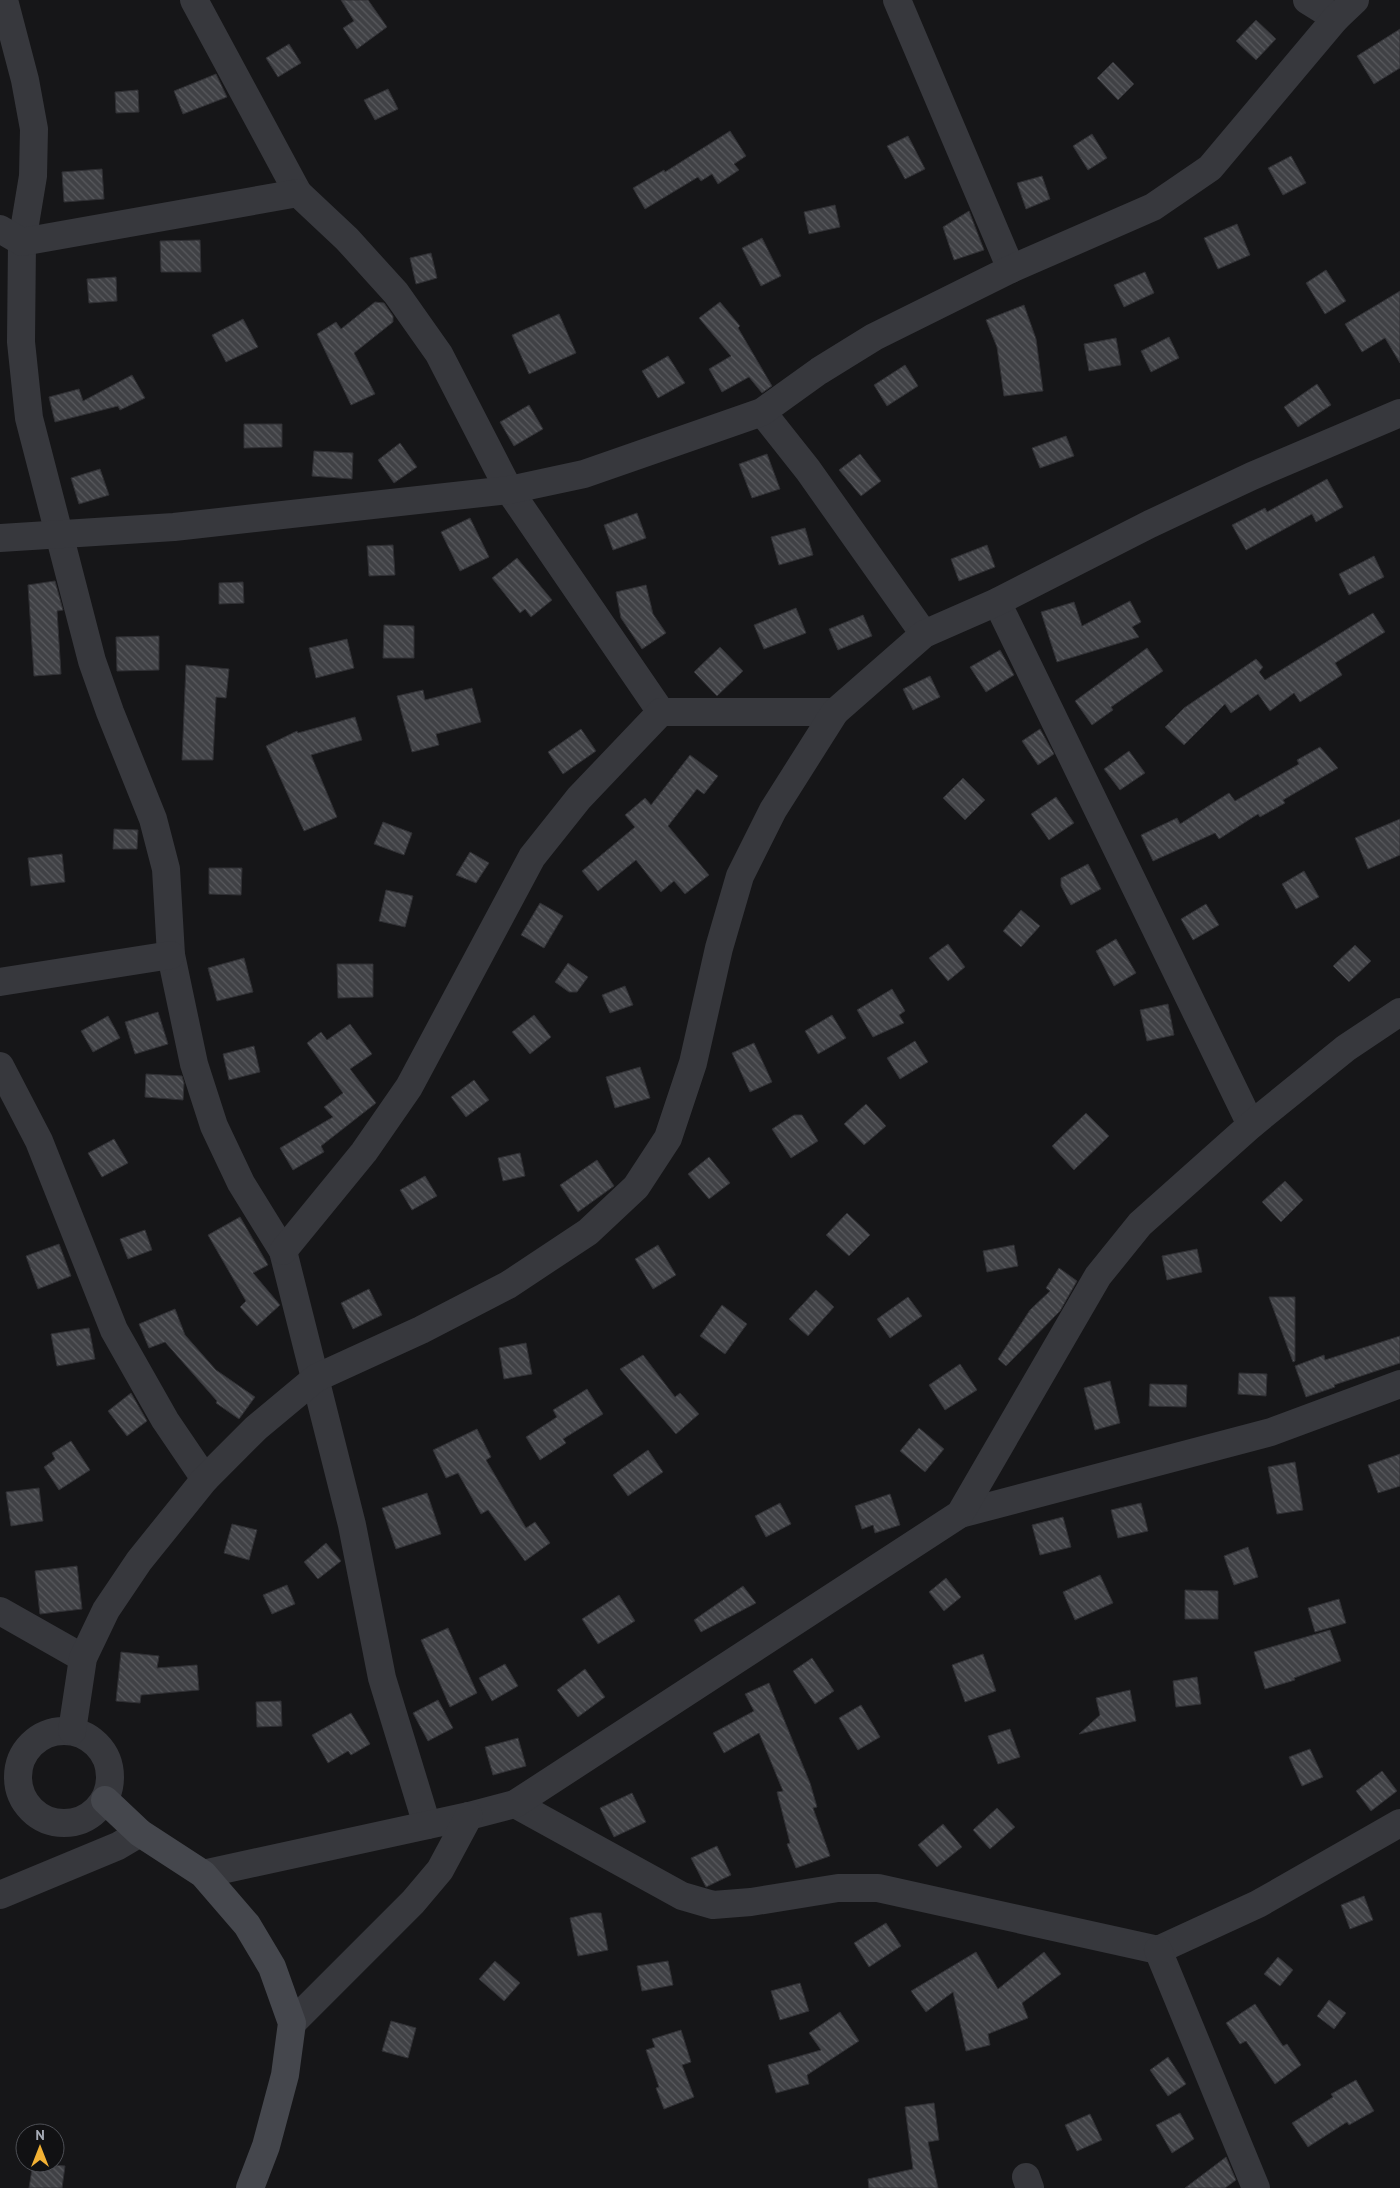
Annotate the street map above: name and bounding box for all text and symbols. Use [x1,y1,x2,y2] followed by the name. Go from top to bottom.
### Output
[15,2123,65,2173] north arrow
[35,2126,45,2144] text: N

